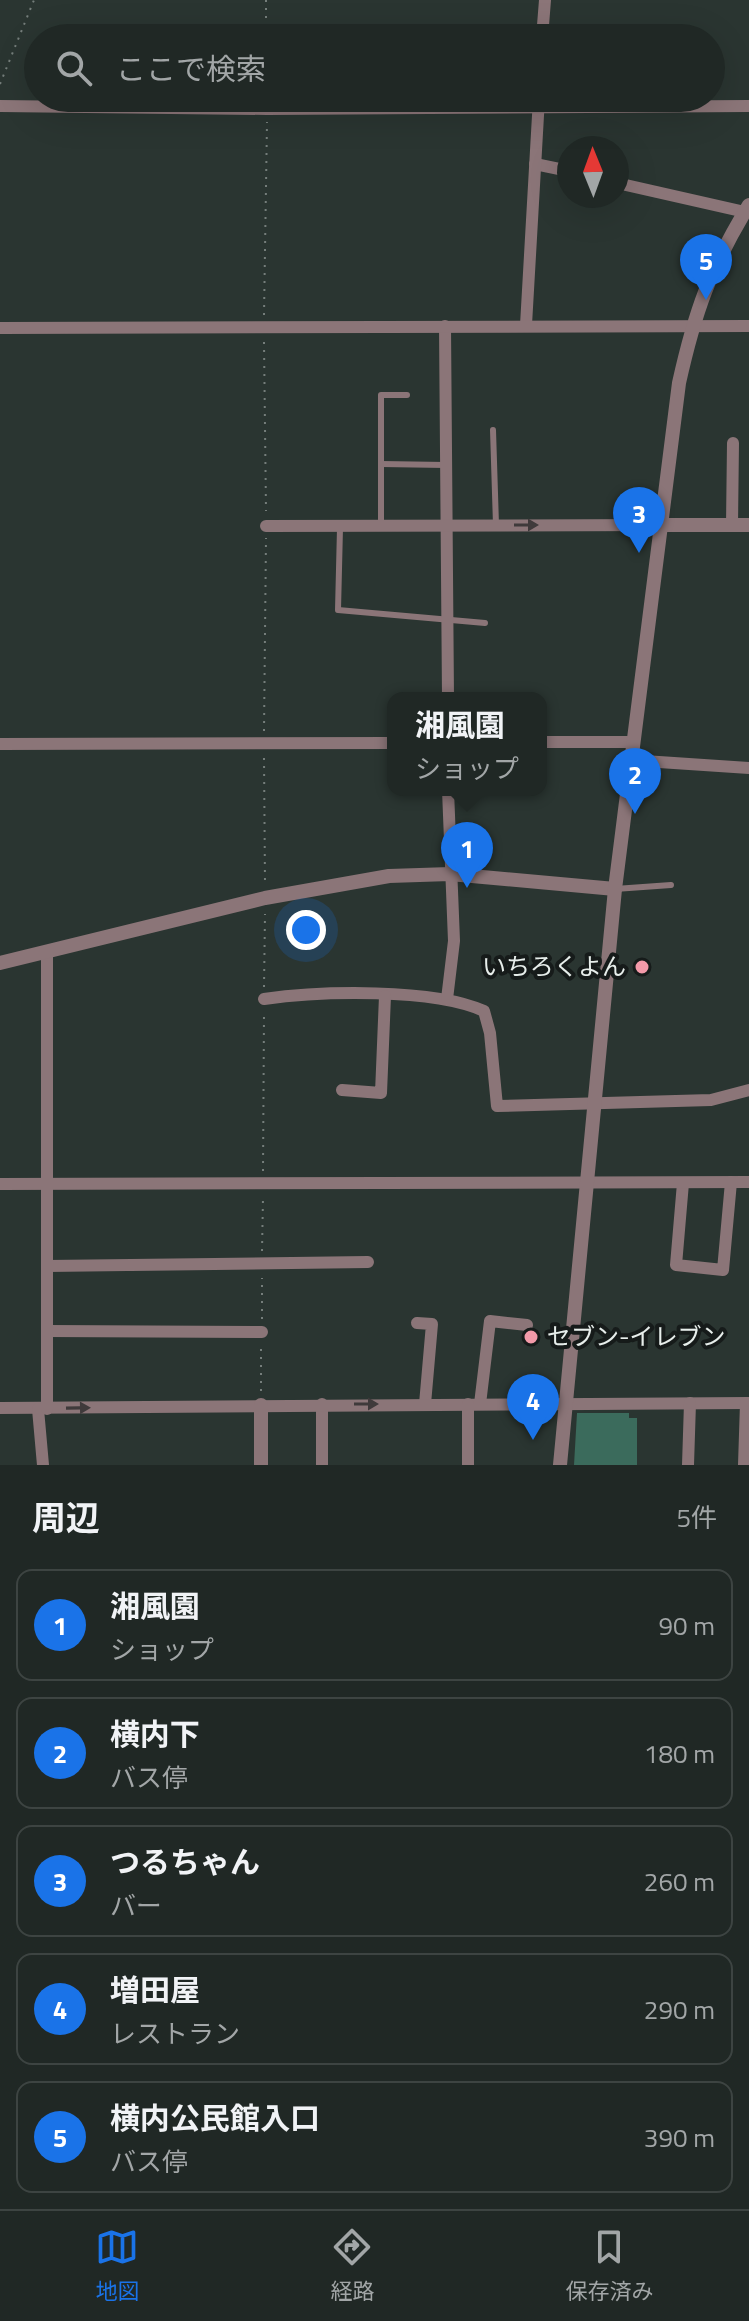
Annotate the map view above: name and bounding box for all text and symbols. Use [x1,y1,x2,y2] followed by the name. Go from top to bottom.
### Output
[24,24,725,112] search box
[52,46,96,90] icon: search
[116,46,266,92] text: ここで検索
[557,136,629,208] north arrow
[680,234,732,300] pin: 5
[613,487,665,553] pin: 3
[514,519,539,531] one-way arrow
[387,692,547,796] popup
[415,702,505,748] text: 湘風園
[609,748,661,814] pin: 2
[415,749,519,788] text: ショップ
[441,822,493,888] pin: 1
[286,910,326,950] your location
[482,948,626,984] place label: いちろくよん
[633,958,651,976] marker: いちろくよん
[547,1318,726,1354] place label: セブン-イレブン
[522,1328,540,1346] marker: セブン-イレブン
[507,1374,559,1440] pin: 4
[354,1398,379,1410] one-way arrow
[66,1402,91,1414] one-way arrow
[32,1491,100,1543] text: 周辺
[676,1498,717,1537] text: 5件
[110,1583,200,1629] text: 湘風園
[53,1606,67,1645] text: 1
[658,1606,715,1645] text: 90 m
[110,1630,214,1669] text: ショップ
[110,1711,200,1757] text: 横内下
[53,1734,67,1773] text: 2
[644,1734,715,1773] text: 180 m
[110,1758,188,1797] text: バス停
[110,1839,260,1885] text: つるちゃん
[53,1862,67,1901] text: 3
[644,1862,715,1901] text: 260 m
[110,1886,162,1925] text: バー
[110,1967,200,2013] text: 増田屋
[53,1990,67,2029] text: 4
[644,1990,715,2029] text: 290 m
[110,2014,240,2053] text: レストラン
[110,2095,320,2141] text: 横内公民館入口
[53,2118,67,2157] text: 5
[644,2118,715,2157] text: 390 m
[110,2142,188,2181] text: バス停
[95,2225,140,2308] tab: 地図
[330,2225,375,2308] tab: 経路
[565,2225,654,2308] tab: 保存済み

